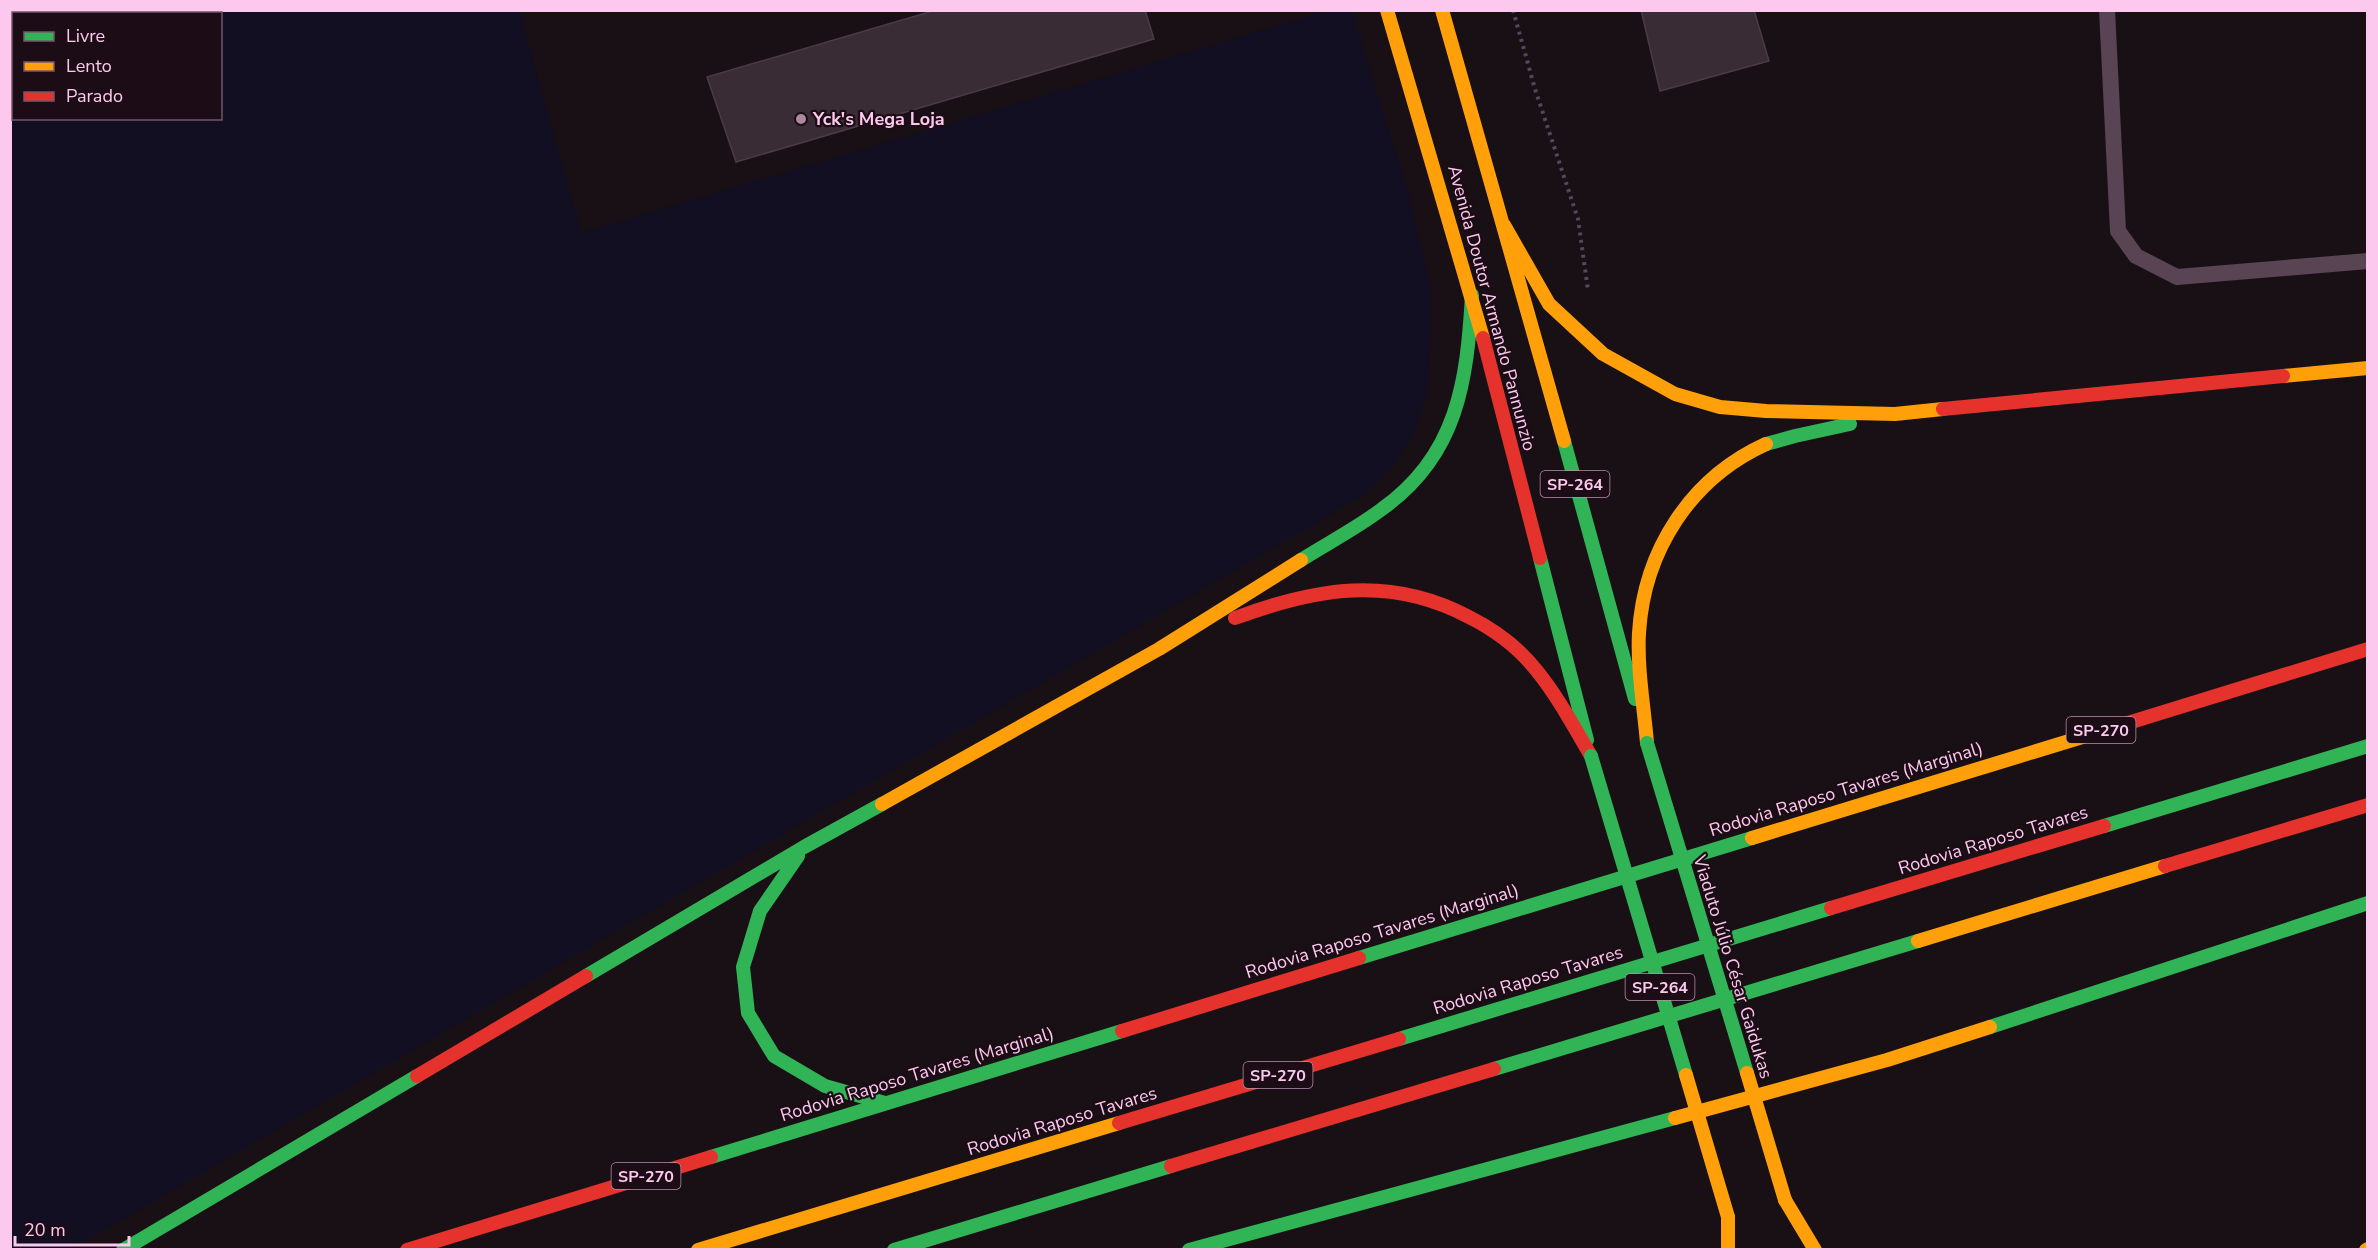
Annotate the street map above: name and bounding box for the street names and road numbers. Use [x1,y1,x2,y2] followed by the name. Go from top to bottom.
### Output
[1442,163,1542,453] street label: Avenida Doutor Armando Pannunzio
[1540,471,1610,497] road number: SP-264
[2066,717,2136,743] road number: SP-270
[1706,736,1986,842] street label: Rodovia Raposo Tavares (Marginal)
[1895,800,2091,880] street label: Rodovia Raposo Tavares
[1687,851,1778,1082] street label: Viaduto Júlio César Gaidukas
[1242,878,1522,984] street label: Rodovia Raposo Tavares (Marginal)
[1430,940,1626,1020] street label: Rodovia Raposo Tavares
[1626,974,1694,1000] road number: SP-264
[777,1021,1057,1127] street label: Rodovia Raposo Tavares (Marginal)
[1244,1062,1312,1088] road number: SP-270
[964,1081,1160,1161] street label: Rodovia Raposo Tavares
[612,1163,680,1189] road number: SP-270

